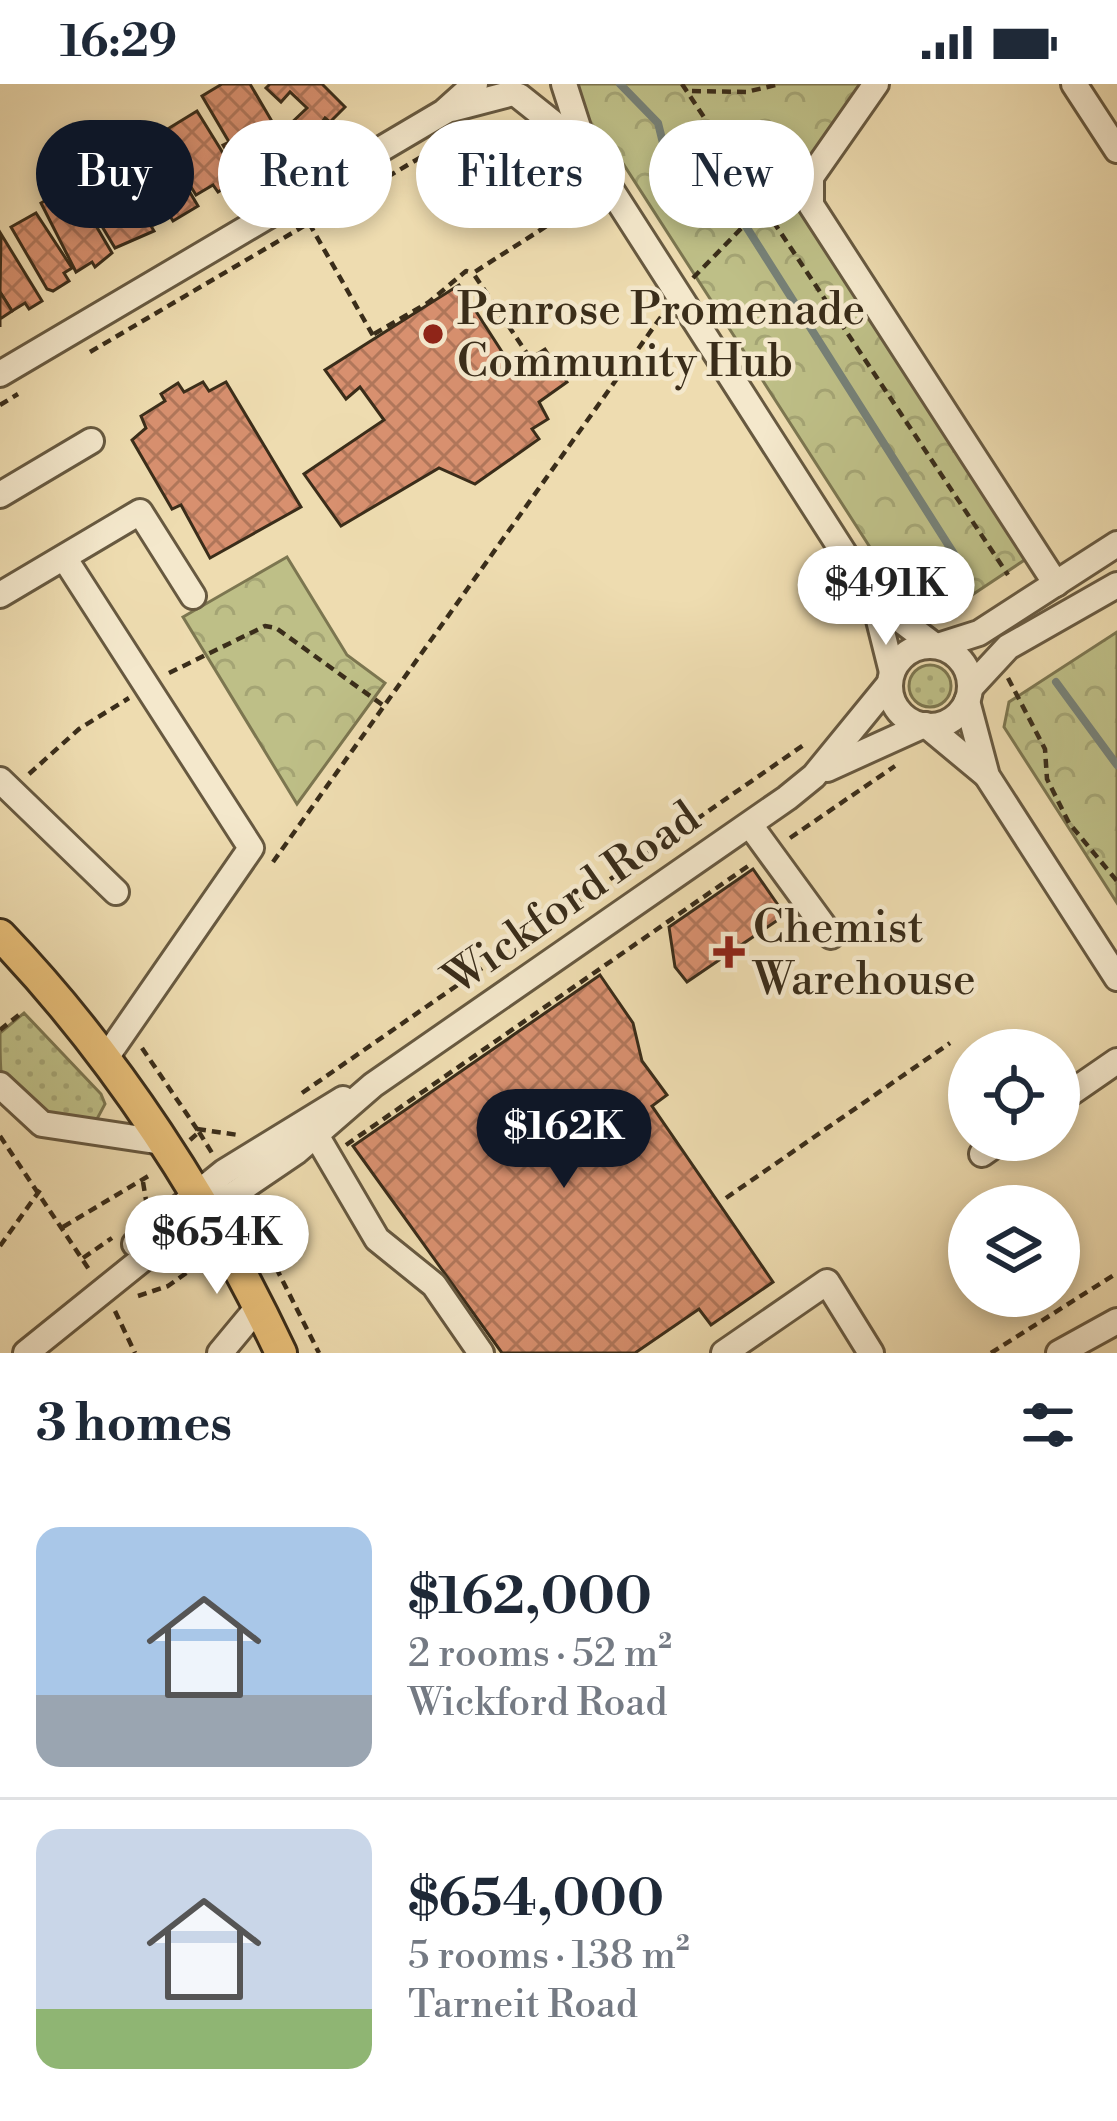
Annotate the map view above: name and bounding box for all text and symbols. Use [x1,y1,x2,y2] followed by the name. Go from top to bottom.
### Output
[60,14,177,71] text: 16:29
[36,120,194,228] chip: Buy
[218,120,392,228] chip: Rent
[416,120,625,228] chip: Filters
[649,120,814,228] chip: New
[457,282,865,391] place label: Penrose Promenade Community Hub
[420,321,446,347] marker: Penrose Promenade Community Hub
[802,546,970,648] pin: $491K
[825,560,947,609] text: $491K
[432,790,712,1009] street label: Wickford Road
[751,900,976,1009] place label: Chemist Warehouse
[716,939,742,965] marker: Chemist Warehouse
[948,1029,1080,1317] map controls
[948,1029,1080,1161] button: locate
[480,1089,648,1191] pin: $162K
[503,1103,625,1152] text: $162K
[948,1185,1080,1317] button: layers
[133,1195,301,1297] pin: $654K
[152,1209,282,1258] text: $654K
[1015,1392,1081,1458] icon: filters
[36,1393,232,1457] text: 3 homes
[408,1566,652,1630] text: $162,000
[132,1575,276,1719] icon: home
[408,1630,672,1679] text: 2 rooms · 52 m²
[408,1679,667,1728] text: Wickford Road
[408,1868,664,1932] text: $654,000
[132,1877,276,2021] icon: home
[408,1932,690,1981] text: 5 rooms · 138 m²
[408,1981,638,2030] text: Tarneit Road

